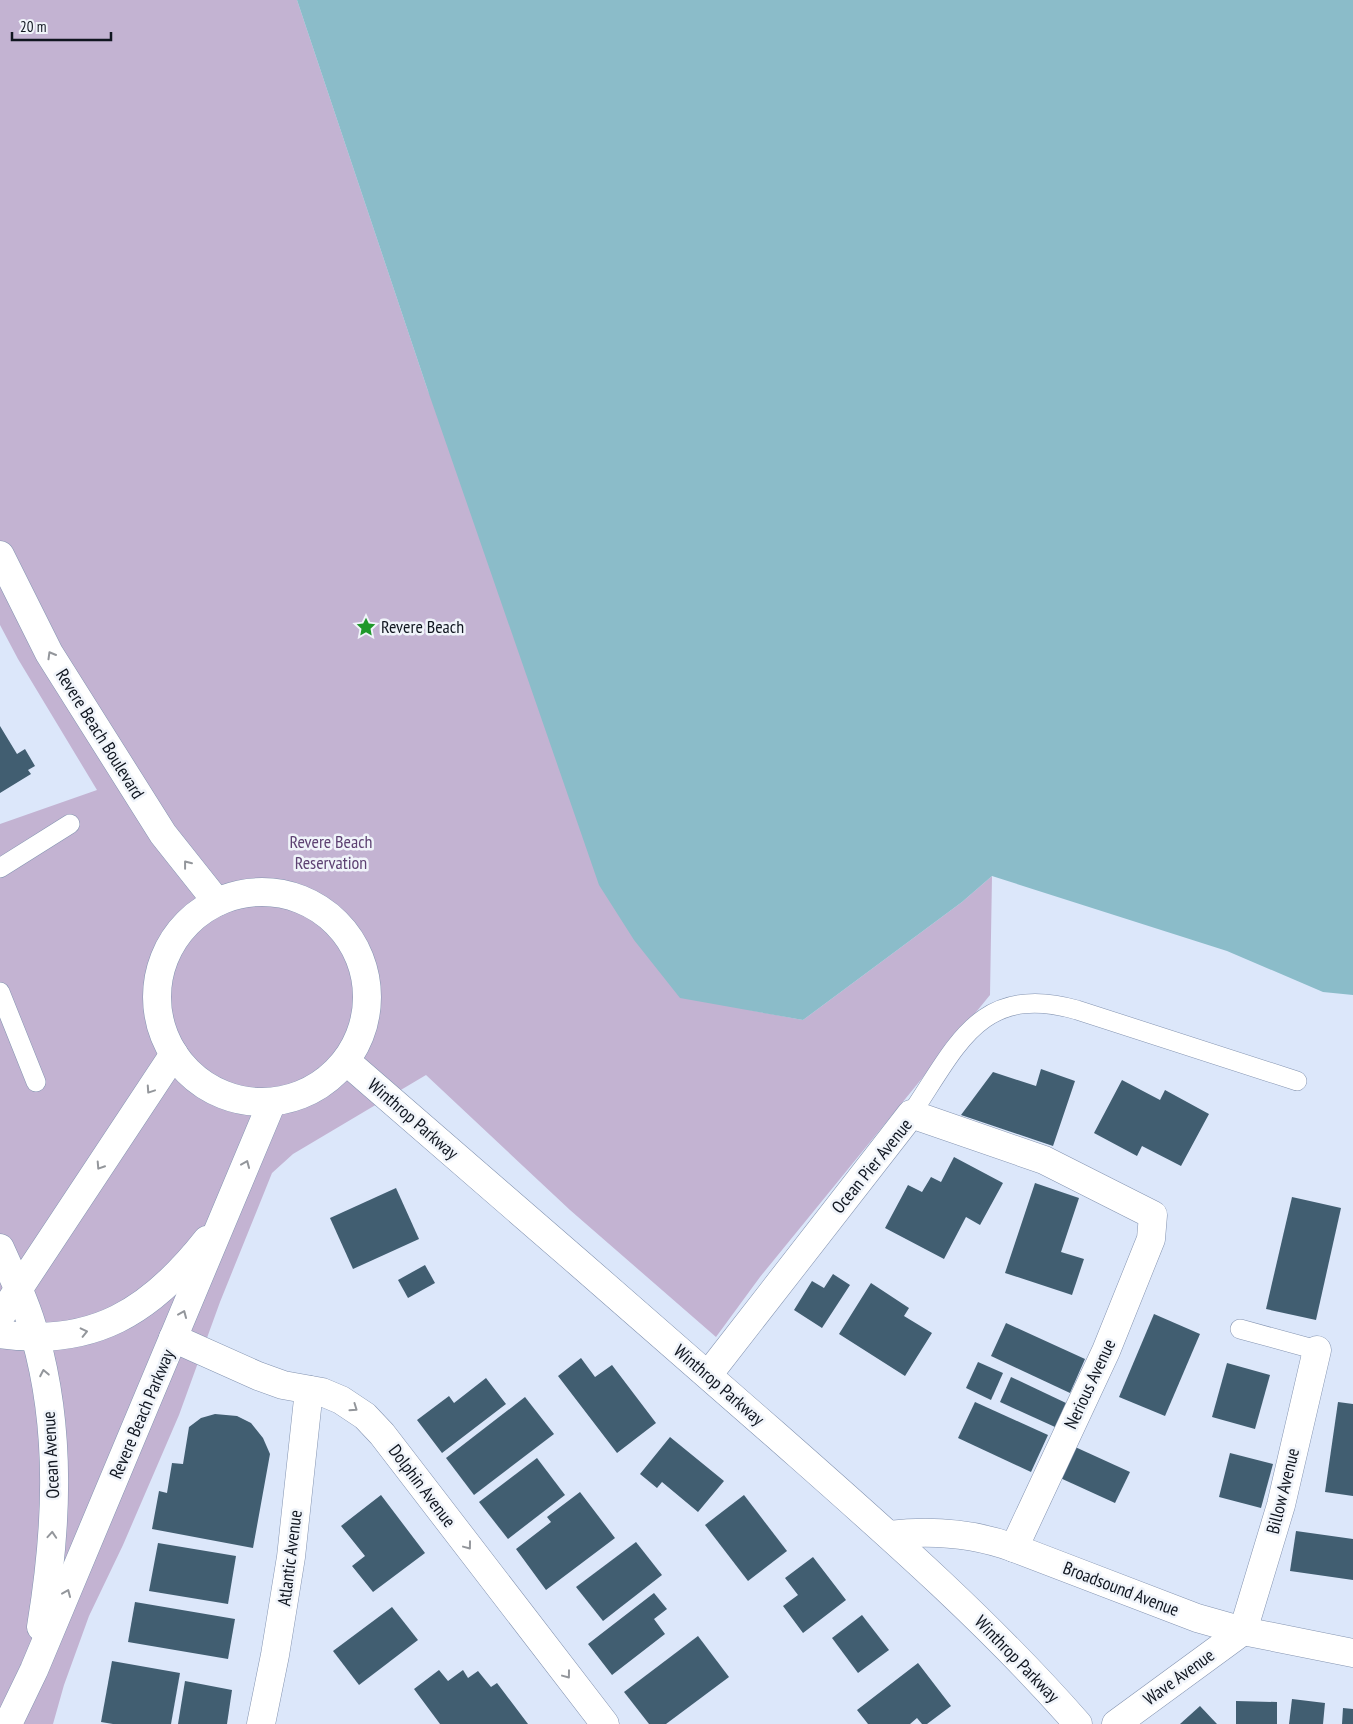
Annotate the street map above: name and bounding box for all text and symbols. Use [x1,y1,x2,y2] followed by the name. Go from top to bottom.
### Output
[12,10,111,42] scale bar
[20,17,46,36] text: 20 m
[381,615,464,638] place label: Revere Beach
[355,616,377,638] place icon: Revere Beach
[47,651,57,660] one-way arrow
[51,664,150,803] street label: Revere Beach Boulevard
[289,830,373,874] park label: Revere Beach Reservation
[185,861,193,870] one-way arrow
[363,1073,463,1164] street label: Winthrop Parkway
[147,1084,156,1094] one-way arrow
[826,1114,917,1218] street label: Ocean Pier Avenue
[97,1160,106,1170] one-way arrow
[240,1160,250,1169] one-way arrow
[177,1310,188,1319] one-way arrow
[79,1327,88,1338] one-way arrow
[1059,1335,1120,1432] street label: Nerious Avenue
[669,1339,769,1430] street label: Winthrop Parkway
[104,1345,179,1482] street label: Revere Beach Parkway
[39,1369,49,1378] one-way arrow
[348,1402,357,1411] one-way arrow
[37,1411,64,1499] street label: Ocean Avenue
[384,1440,461,1532] street label: Dolphin Avenue
[1261,1446,1304,1536] street label: Billow Avenue
[272,1509,307,1607] street label: Atlantic Avenue
[46,1531,57,1539] one-way arrow
[462,1540,471,1550] one-way arrow
[1060,1556,1182,1621] street label: Broadsound Avenue
[60,1589,71,1598] one-way arrow
[970,1610,1065,1707] street label: Winthrop Parkway
[1139,1643,1219,1710] street label: Wave Avenue
[561,1669,570,1679] one-way arrow

